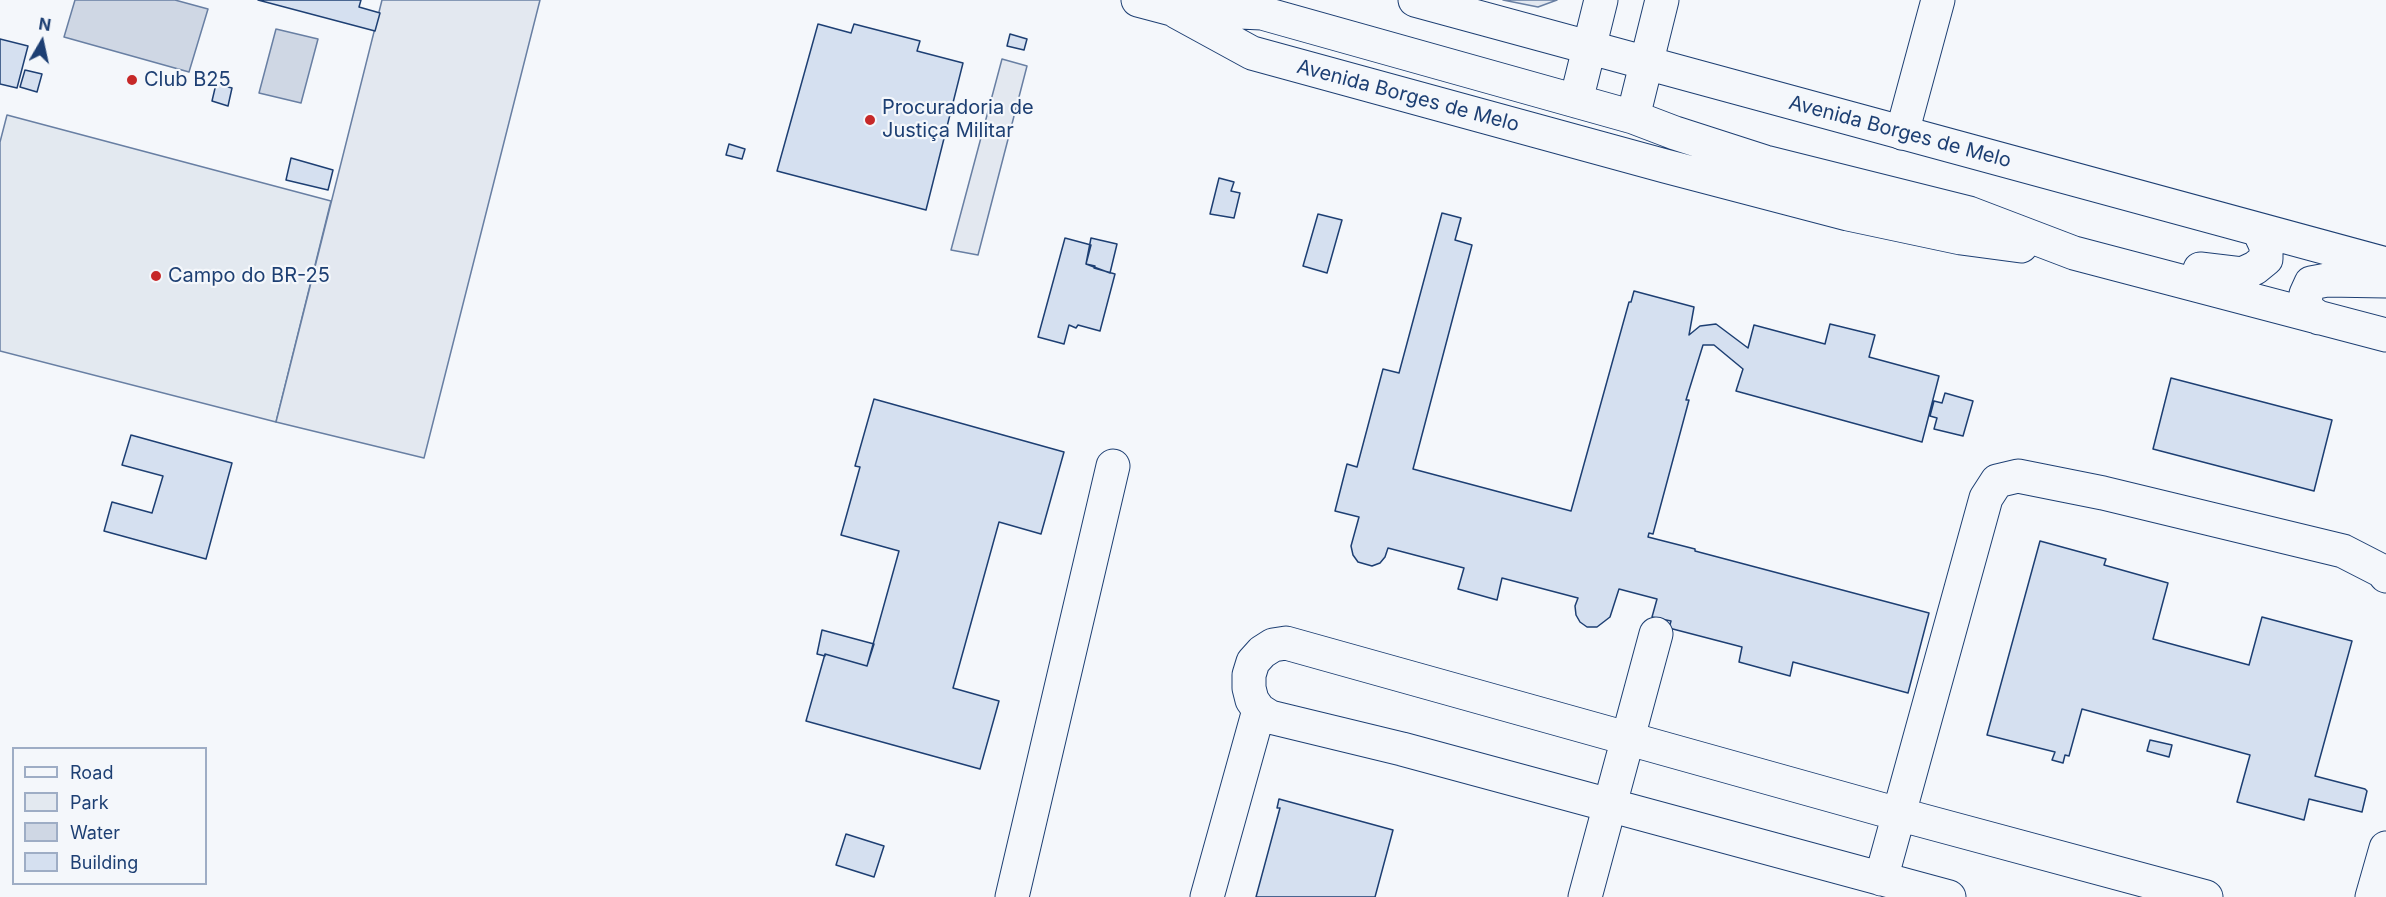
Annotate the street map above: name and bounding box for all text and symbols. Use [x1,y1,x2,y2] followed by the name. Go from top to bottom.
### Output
[12,12,72,72] north arrow
[37,13,52,35] text: N
[1294,55,1522,137] street label: Avenida Borges de Melo
[144,68,231,92] place label: Club B25
[125,73,139,87] marker: Club B25
[1786,91,2014,173] street label: Avenida Borges de Melo
[882,96,1034,143] place label: Procuradoria de Justiça Militar
[863,113,877,127] marker: Procuradoria de Justiça Militar
[168,264,330,288] place label: Campo do BR-25
[149,269,163,283] marker: Campo do BR-25
[12,747,207,885] legend
[70,762,113,783] text: Road
[70,792,109,813] text: Park
[70,822,120,843] text: Water
[70,852,138,873] text: Building

